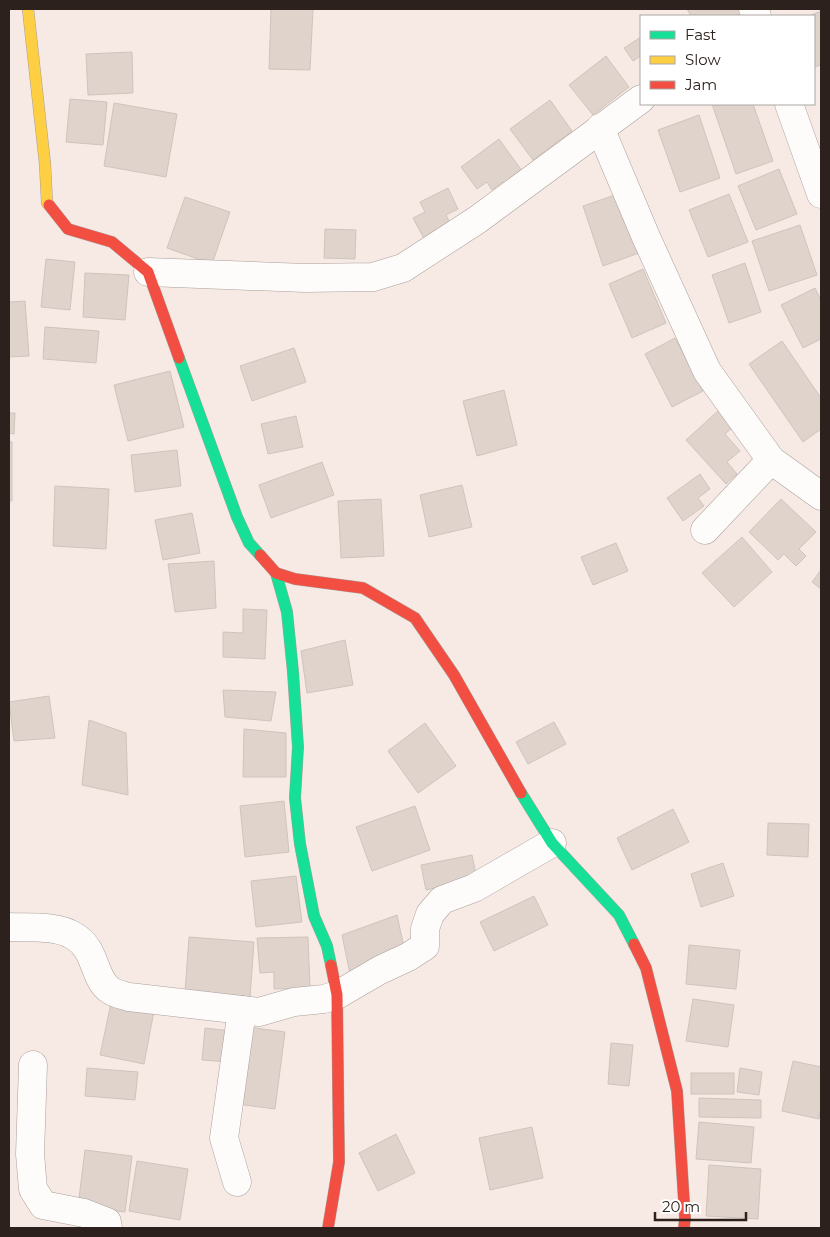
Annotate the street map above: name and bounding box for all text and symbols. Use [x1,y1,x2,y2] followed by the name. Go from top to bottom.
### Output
[640,15,815,105] legend
[685,25,716,44] text: Fast
[685,50,721,69] text: Slow
[684,75,717,94] text: Jam
[655,1190,746,1222] scale bar
[662,1197,700,1216] text: 20 m

